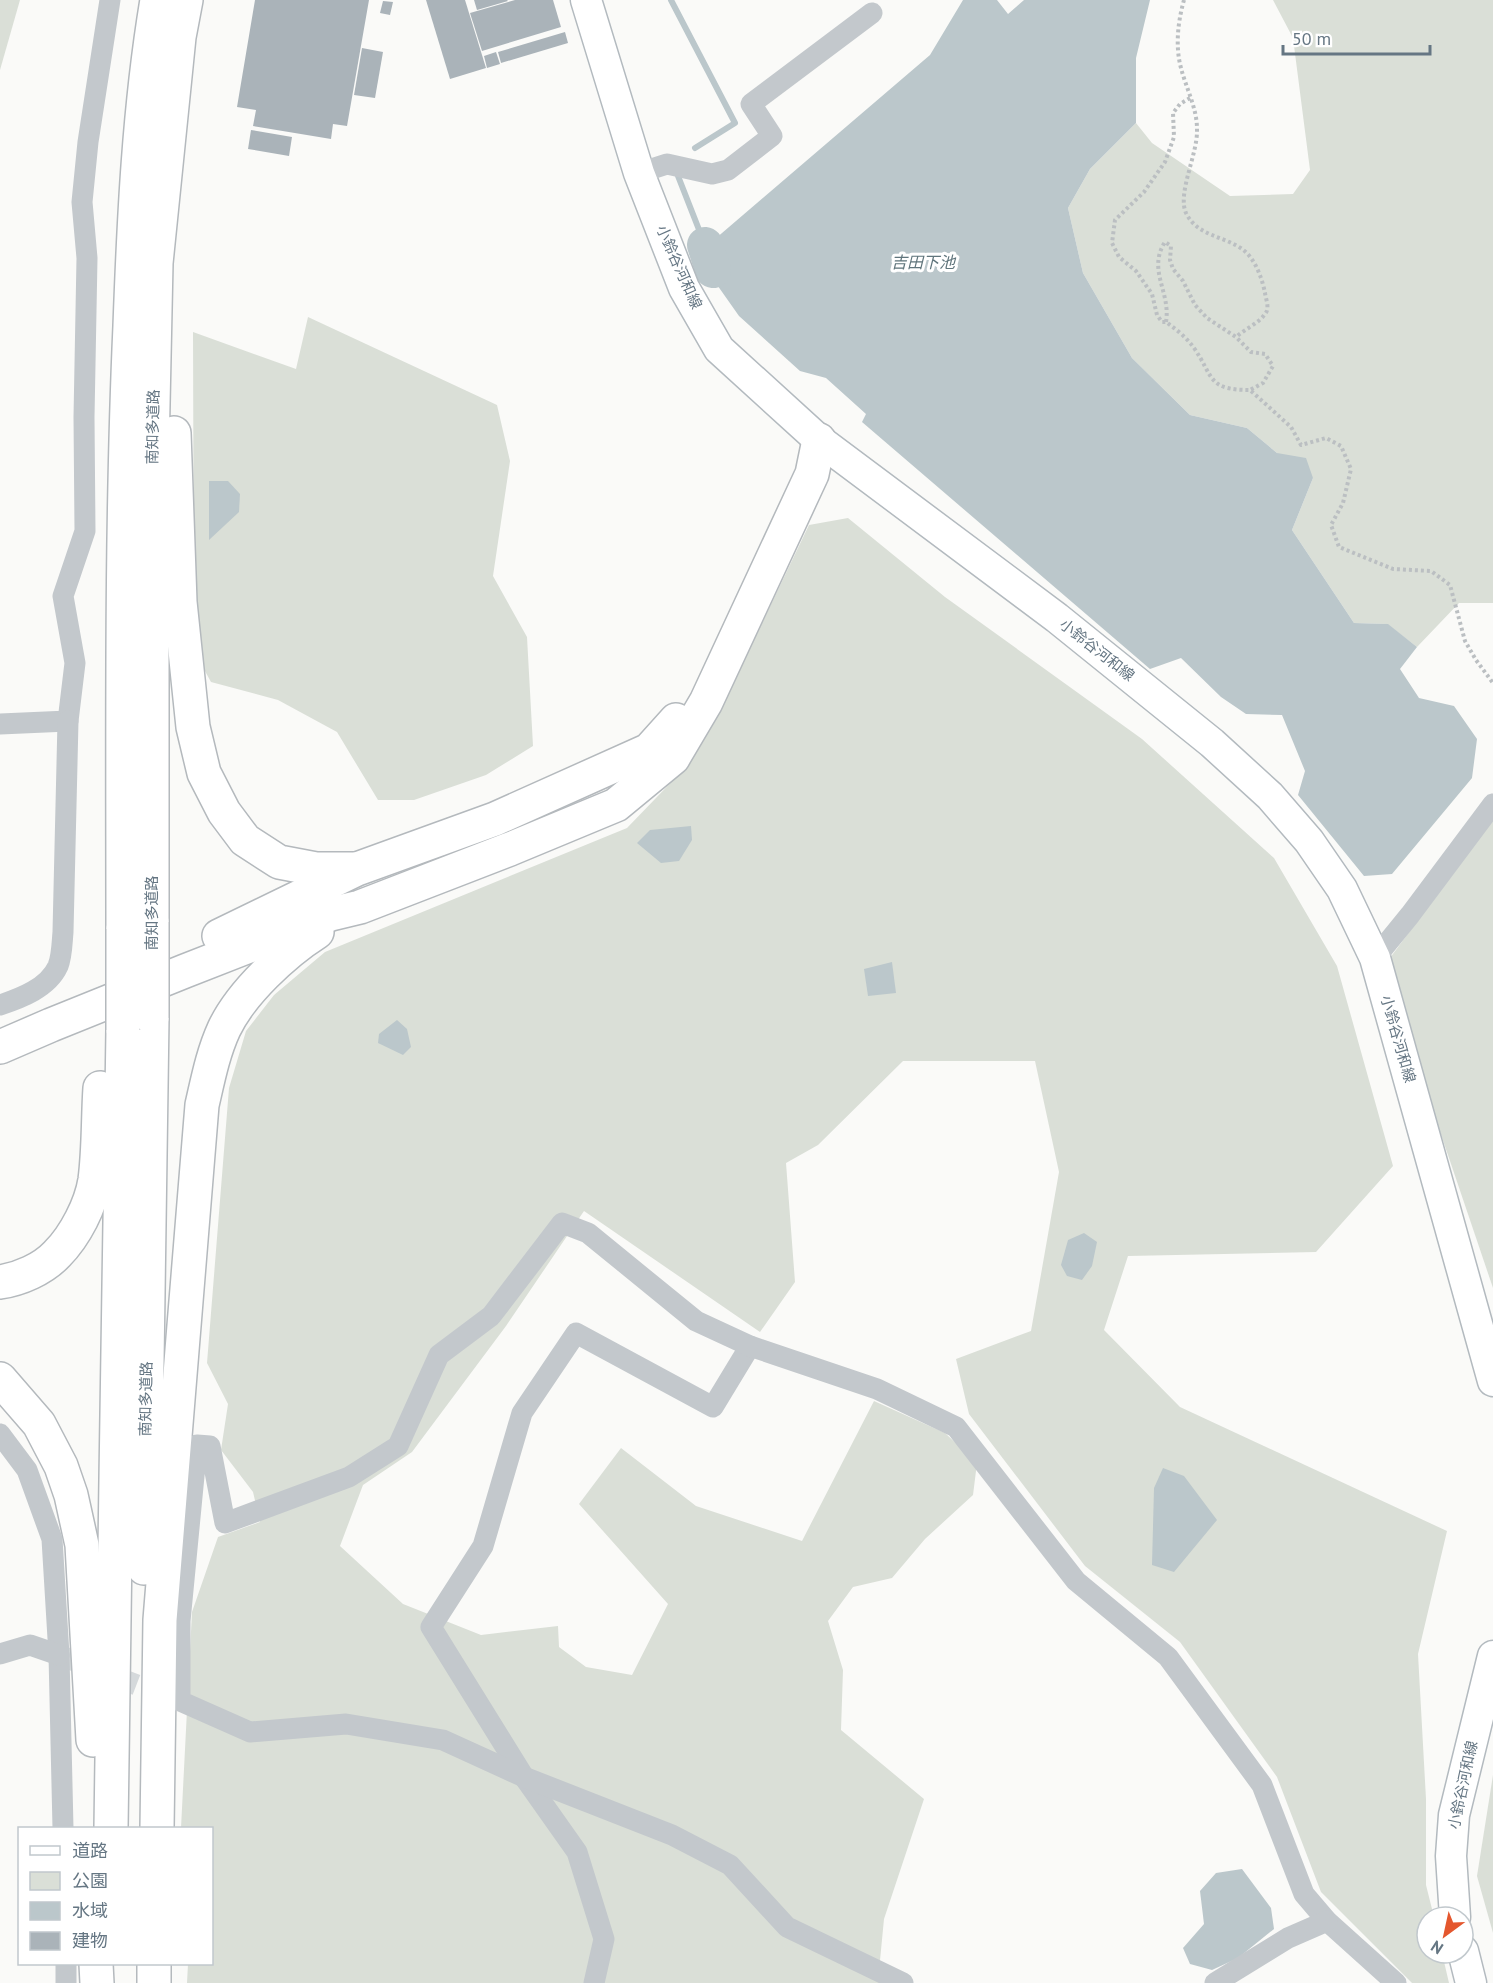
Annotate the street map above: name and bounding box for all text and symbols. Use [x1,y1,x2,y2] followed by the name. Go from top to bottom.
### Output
[1283,18,1430,56] scale bar
[1292,27,1331,50] text: 50 m
[652,222,706,312] street label: 小鈴谷河和線
[891,252,957,272] water label: 吉田下池
[142,389,163,465] street label: 南知多道路
[1056,614,1139,685] street label: 小鈴谷河和線
[142,875,161,951] street label: 南知多道路
[1377,993,1420,1085] street label: 小鈴谷河和線
[135,1361,156,1437] street label: 南知多道路
[1444,1739,1481,1831] street label: 小鈴谷河和線
[18,1827,213,1965] legend
[72,1839,108,1862] text: 道路
[72,1869,108,1892] text: 公園
[72,1899,108,1922] text: 水域
[1415,1905,1475,1965] north arrow
[72,1929,108,1952] text: 建物
[1427,1936,1447,1959] text: N

